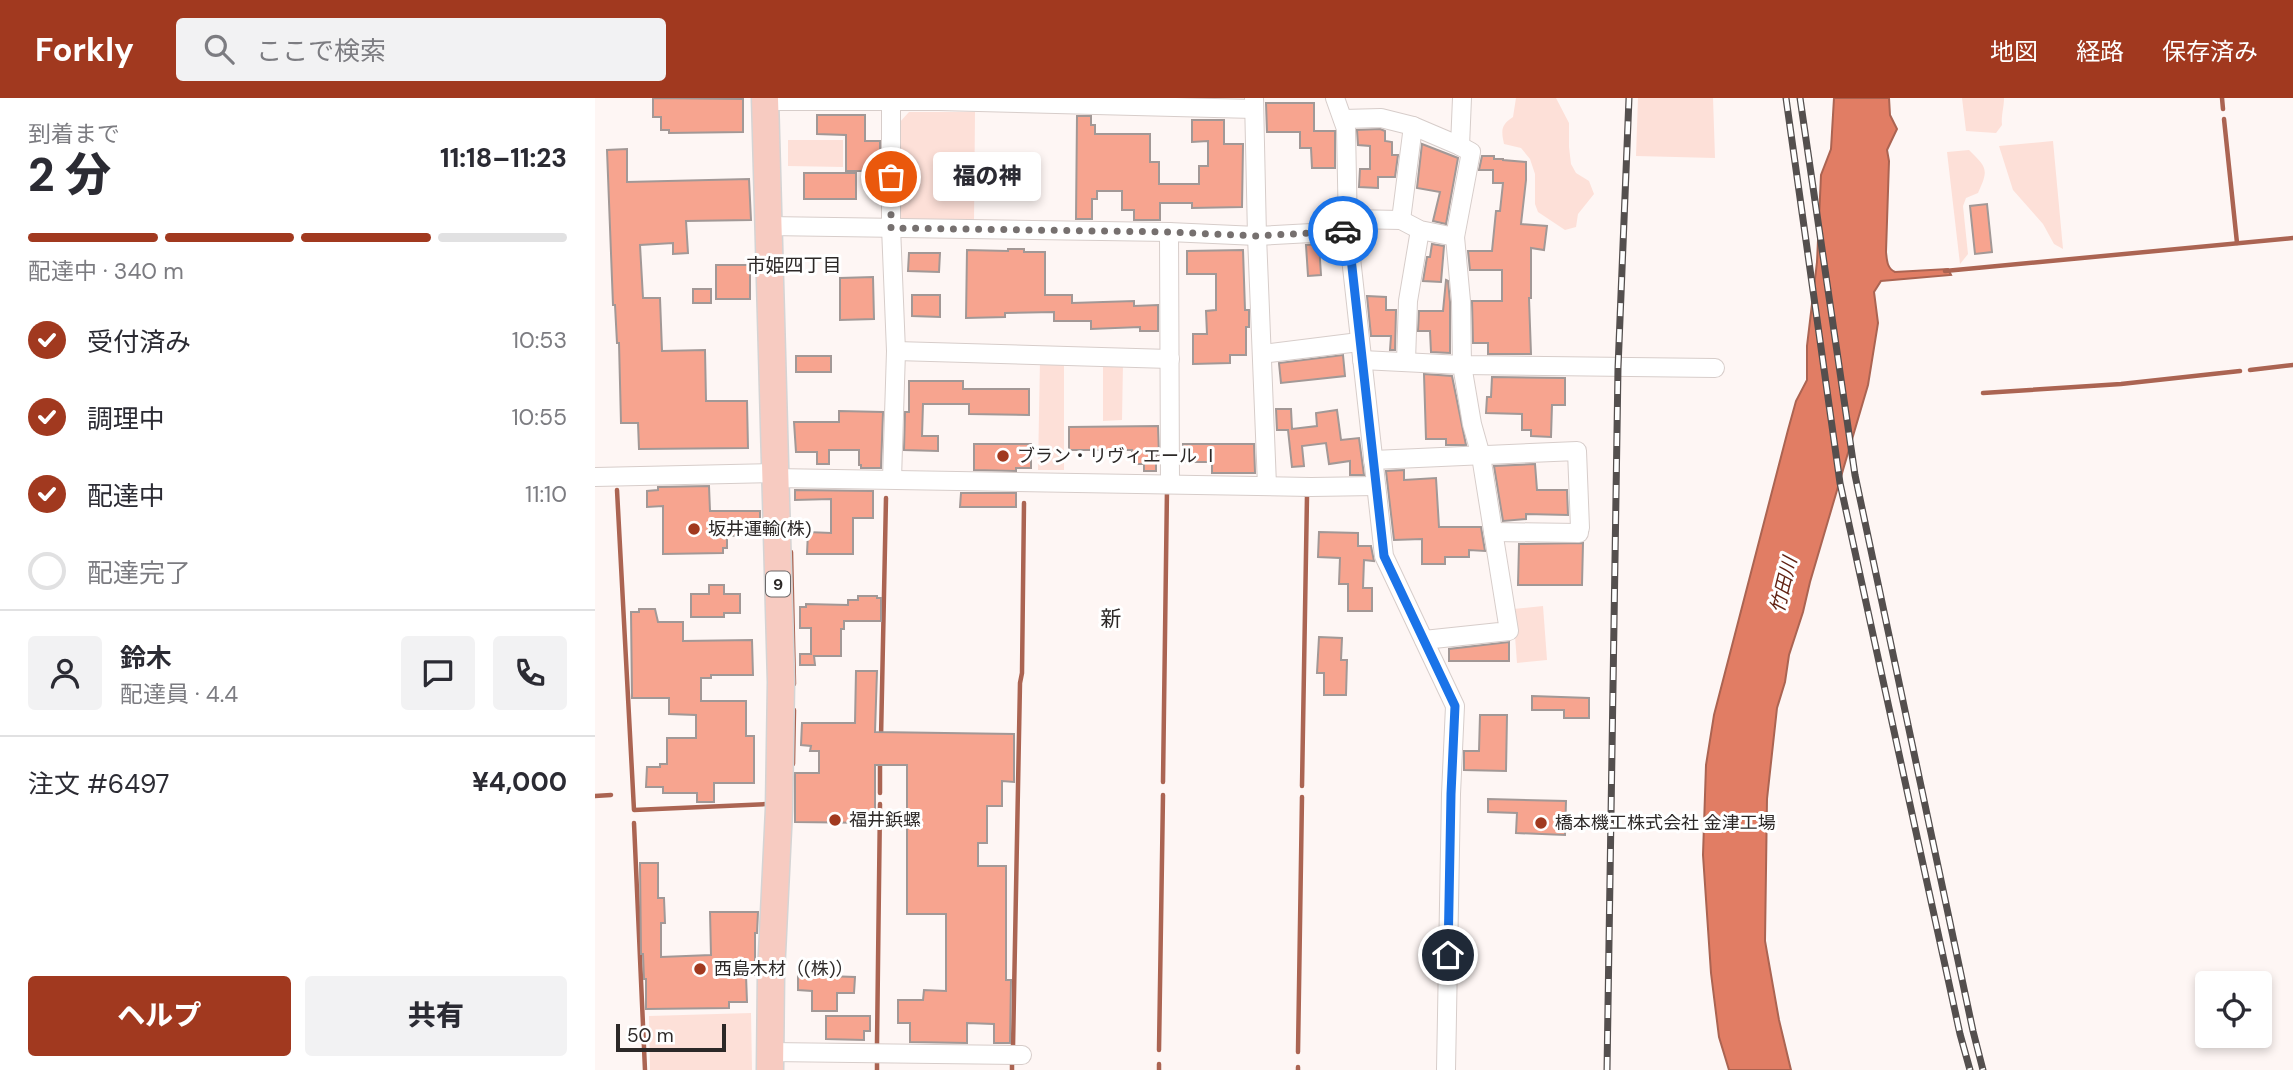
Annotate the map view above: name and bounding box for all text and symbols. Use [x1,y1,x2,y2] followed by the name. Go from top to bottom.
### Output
[176,18,666,81] search box
[35,28,134,71] text: Forkly
[200,30,238,68] icon: search
[256,34,386,68] text: ここで検索
[1990,36,2038,67] text: 地図
[2076,36,2124,67] text: 経路
[2162,36,2258,67] text: 保存済み
[28,119,120,149] text: 到着まで
[440,141,567,175] text: 11:18–11:23
[28,145,111,205] text: 2 分
[861,147,921,207] pin
[933,153,1041,202] callout: 福の神
[872,158,910,196] icon: bag
[953,161,1022,191] text: 福の神
[1308,196,1378,266] courier
[1324,212,1362,250] icon: car
[746,253,842,278] district label: 市姫四丁目
[28,256,184,286] text: 配達中 · 340 m
[28,321,66,359] icon: check
[87,325,191,359] text: 受付済み
[512,325,567,355] text: 10:53
[28,398,66,436] icon: check
[87,402,165,436] text: 調理中
[511,402,567,432] text: 10:55
[1017,444,1220,468] place label: ブラン・リヴィエール Ⅰ
[995,448,1011,464] marker: ブラン・リヴィエール Ⅰ
[28,475,66,513] icon: check
[87,479,165,513] text: 配達中
[525,479,567,509] text: 11:10
[708,517,811,541] place label: 坂井運輸(株)
[686,521,702,537] marker: 坂井運輸(株)
[1764,553,1803,616] water label: 竹田川
[87,556,191,590] text: 配達完了
[766,572,790,597] road number: 9
[1101,605,1122,633] district label: 新
[28,636,102,710] button: person
[401,636,475,710] button: chat
[493,636,567,710] button: phone
[120,641,172,675] text: 鈴木
[120,679,238,709] text: 配達員 · 4.4
[472,765,567,799] text: ¥4,000
[28,767,169,801] text: 注文 #6497
[849,808,921,832] place label: 福井鋲螺
[1555,811,1776,835] place label: 橋本機工株式会社 金津工場
[827,812,843,828] marker: 福井鋲螺
[1533,815,1549,831] marker: 橋本機工株式会社 金津工場
[1418,925,1478,985] pin
[1429,936,1467,974] icon: home
[714,957,853,981] place label: 西島木材（(株)）
[692,961,708,977] marker: 西島木材（(株)）
[2195,971,2272,1048] map controls
[2195,971,2272,1048] button: locate
[28,976,291,1056] button: ヘルプ
[305,976,567,1056] button: 共有
[616,1021,726,1053] scale bar
[627,1023,674,1048] text: 50 m

